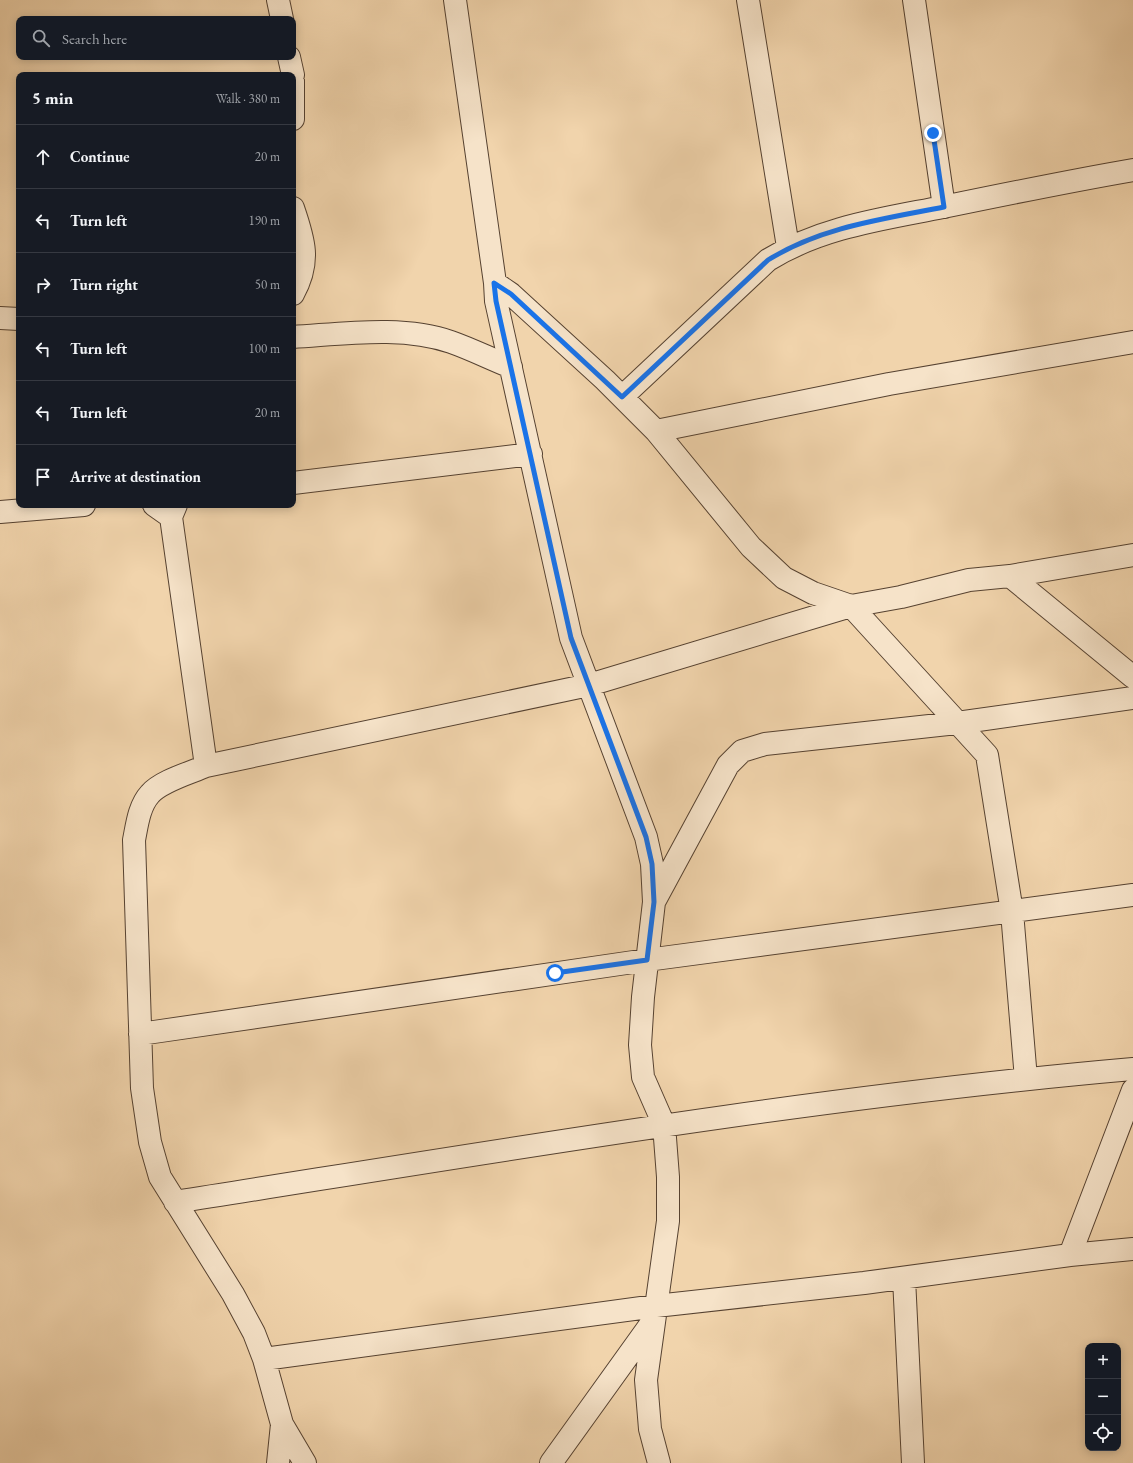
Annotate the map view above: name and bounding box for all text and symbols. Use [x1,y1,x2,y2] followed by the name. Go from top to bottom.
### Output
[16,16,296,60] search box
[30,27,52,49] icon: search
[62,29,127,48] text: Search here
[32,87,73,109] text: 5 min
[216,90,280,107] text: Walk · 380 m
[924,124,942,142] route end
[32,146,54,168] icon: ahead
[70,147,130,166] text: Continue
[255,148,280,165] text: 20 m
[32,210,54,232] icon: left
[70,211,127,230] text: Turn left
[249,212,280,229] text: 190 m
[32,274,54,296] icon: right
[70,275,138,294] text: Turn right
[255,276,280,293] text: 50 m
[32,338,54,360] icon: left
[70,339,127,358] text: Turn left
[249,340,280,357] text: 100 m
[32,402,54,424] icon: left
[70,403,127,422] text: Turn left
[255,404,280,421] text: 20 m
[32,466,54,488] icon: arrive
[70,467,201,486] text: Arrive at destination
[546,964,564,982] route start
[1085,1343,1121,1451] map controls
[1085,1343,1121,1379] button: +
[1085,1379,1121,1415] button: −
[1085,1415,1121,1451] button: locate

